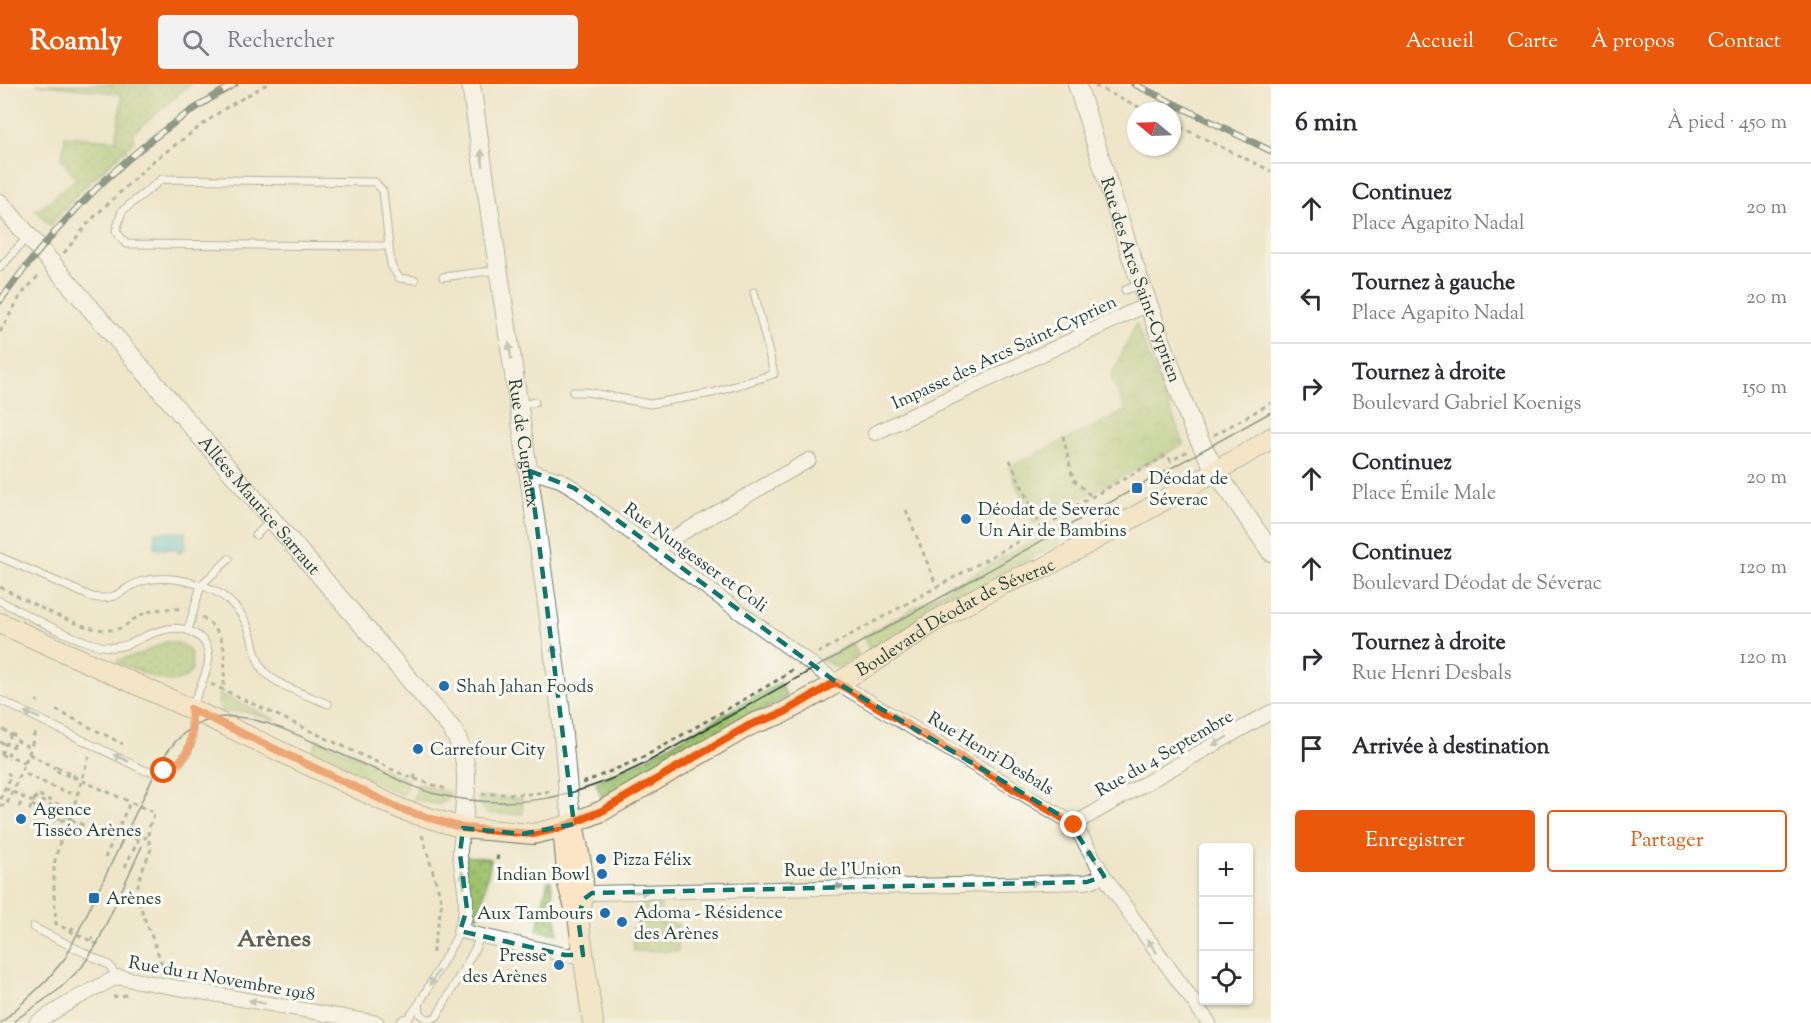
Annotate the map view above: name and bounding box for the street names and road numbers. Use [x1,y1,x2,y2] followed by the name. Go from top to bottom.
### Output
[1092,175,1187,387] street label: Rue des Arcs Saint-Cyprien
[888,290,1122,417] street label: Impasse des Arcs Saint-Cyprien
[500,377,544,509] street label: Rue de Cugnaux
[191,431,325,581] street label: Allées Maurice Sarraut
[617,497,772,620] street label: Rue Nungesser et Coli
[852,553,1061,685] street label: Boulevard Déodat de Séverac
[1091,705,1239,805] street label: Rue du 4 Septembre
[922,707,1058,803] street label: Rue Henri Desbals
[784,857,902,885] street label: Rue de l'Union
[126,951,317,1009] street label: Rue du 11 Novembre 1918

